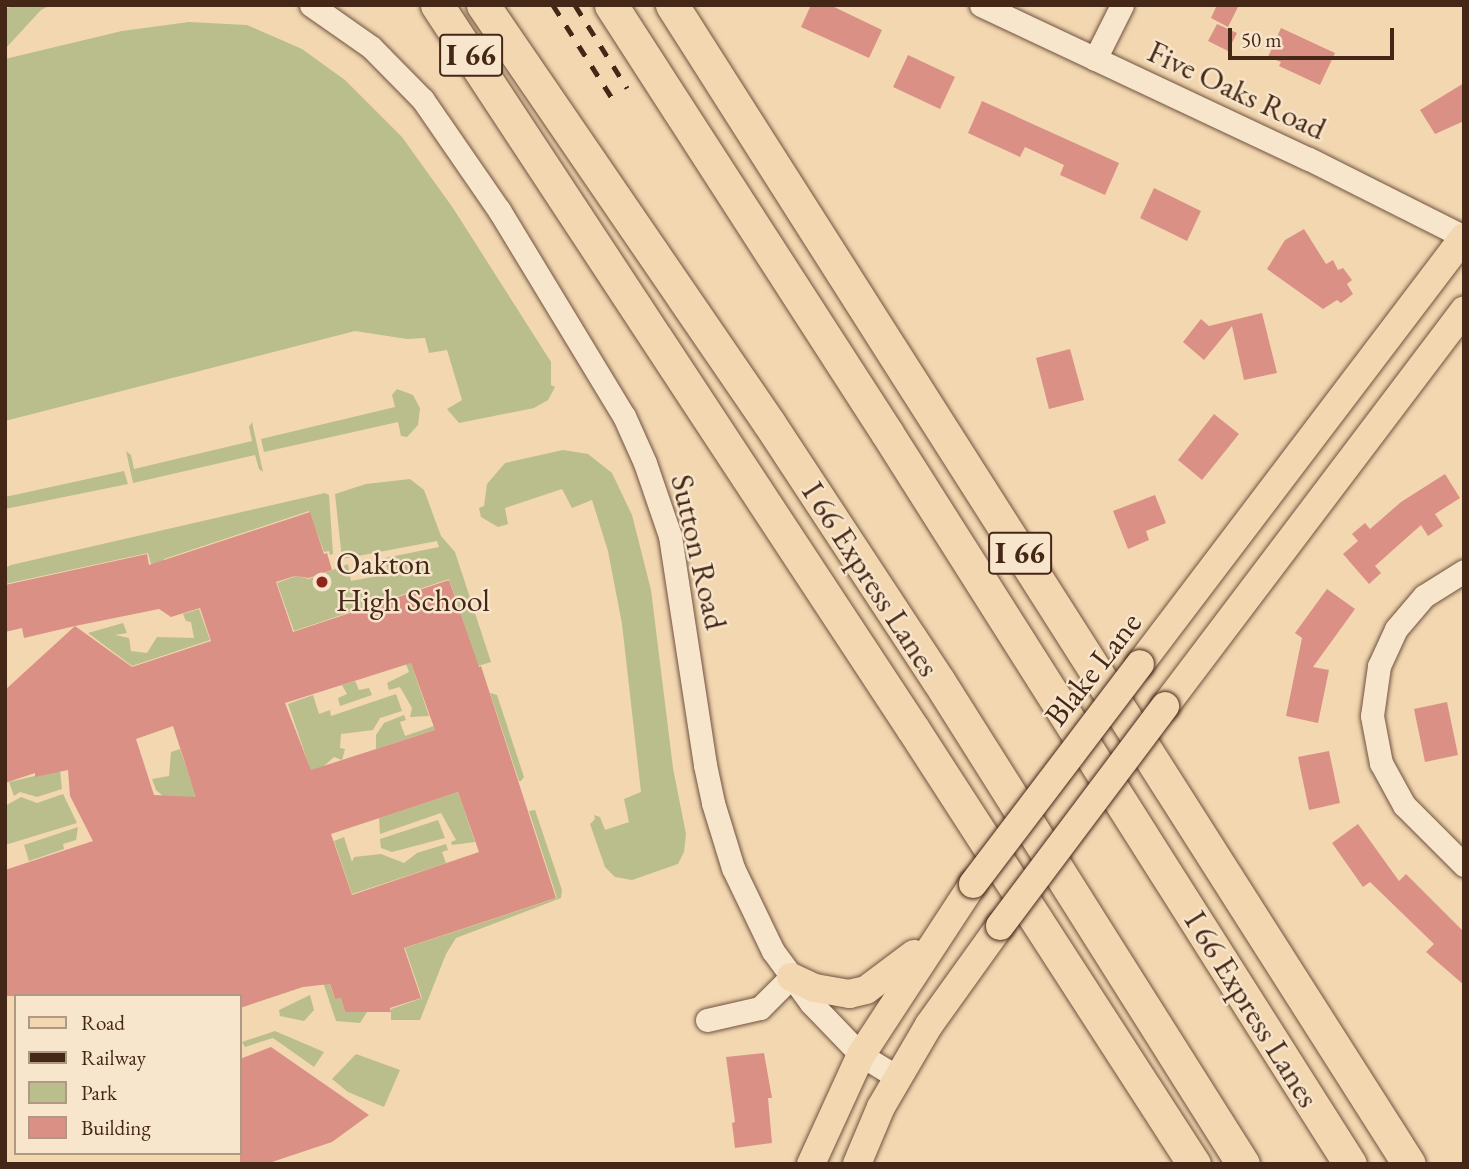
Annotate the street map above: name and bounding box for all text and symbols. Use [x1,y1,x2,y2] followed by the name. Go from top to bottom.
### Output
[1231,14,1397,58] scale bar
[1241,26,1282,53] text: 50 m
[438,28,504,82] road number: I 66
[1142,32,1332,148] street label: Five Oaks Road
[663,471,735,633] street label: Sutton Road
[794,475,948,683] street label: I 66 Express Lanes
[987,526,1053,580] road number: I 66
[336,545,490,620] place label: Oakton High School
[314,574,330,590] marker: Oakton High School
[1037,604,1149,734] street label: Blake Lane
[1176,904,1328,1114] street label: I 66 Express Lanes
[14,994,242,1155] legend
[81,1009,125,1036] text: Road
[81,1044,146,1071] text: Railway
[81,1079,117,1106] text: Park
[81,1114,151,1141] text: Building

